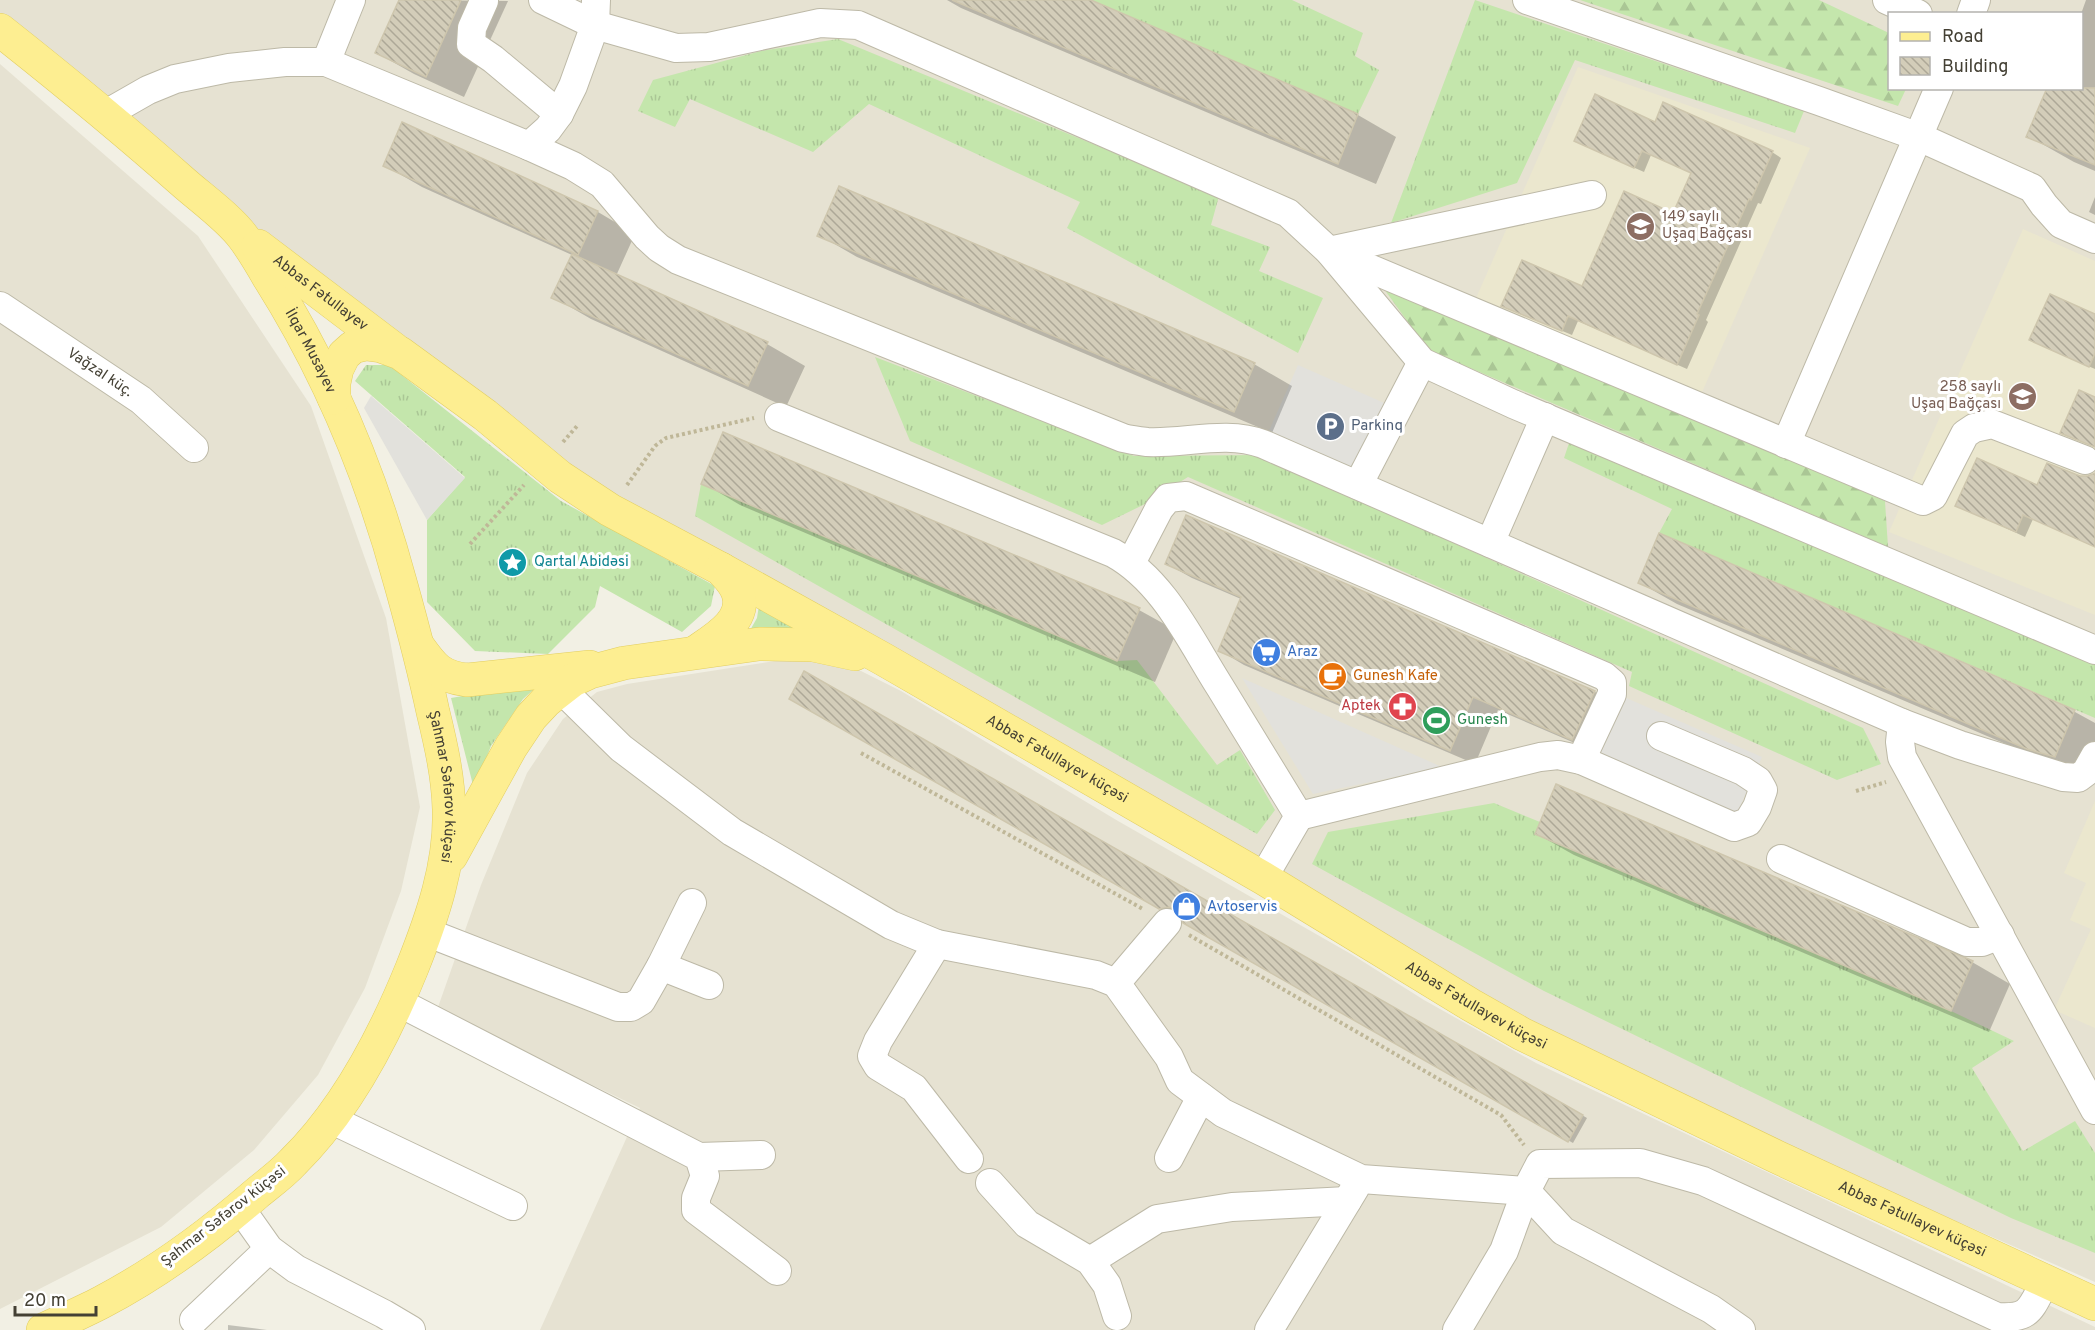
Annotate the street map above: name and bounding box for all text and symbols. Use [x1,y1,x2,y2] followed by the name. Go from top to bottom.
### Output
[1888,12,2083,90] legend
[1942,26,1984,49] text: Road
[1942,56,2008,79] text: Building
[1662,208,1752,244] place label: 149 saylı Uşaq Bağçası
[1625,210,1657,242] school or university icon: 149 saylı Uşaq Bağçası
[269,251,372,336] street label: Abbas Fətullayev
[280,305,340,397] street label: İlqar Musayev
[63,344,137,401] street label: Vağzal küç.
[1911,378,2001,414] place label: 258 saylı Uşaq Bağçası
[2006,380,2038,412] school or university icon: 258 saylı Uşaq Bağçası
[1314,410,1346,442] parking icon: Parkinq
[1351,417,1403,436] place label: Parkinq
[497,546,529,578] place icon: Qartal Abidəsi
[534,553,629,572] place label: Qartal Abidəsi
[1250,636,1282,668] supermarket icon: Araz
[1287,643,1318,662] place label: Araz
[1316,660,1348,692] cafe icon: Gunesh Kafe
[1353,667,1438,686] place label: Gunesh Kafe
[1386,690,1418,722] pharmacy icon: Aptek
[1341,697,1381,716] place label: Aptek
[1420,704,1452,736] sports icon: Gunesh
[423,709,459,864] street label: Şahmar Səfərov küçəsi
[982,711,1132,808] street label: Abbas Fətullayev küçəsi
[1457,711,1508,730] place label: Gunesh
[1170,891,1202,923] shop icon: Avtoservis
[1207,898,1278,917] place label: Avtoservis
[1401,957,1550,1054] street label: Abbas Fətullayev küçəsi
[158,1162,290,1272] street label: Şahmar Səfərov küçəsi
[1835,1177,1989,1262] street label: Abbas Fətullayev küçəsi
[15,1279,96,1317] scale bar
[24,1290,66,1313] text: 20 m

